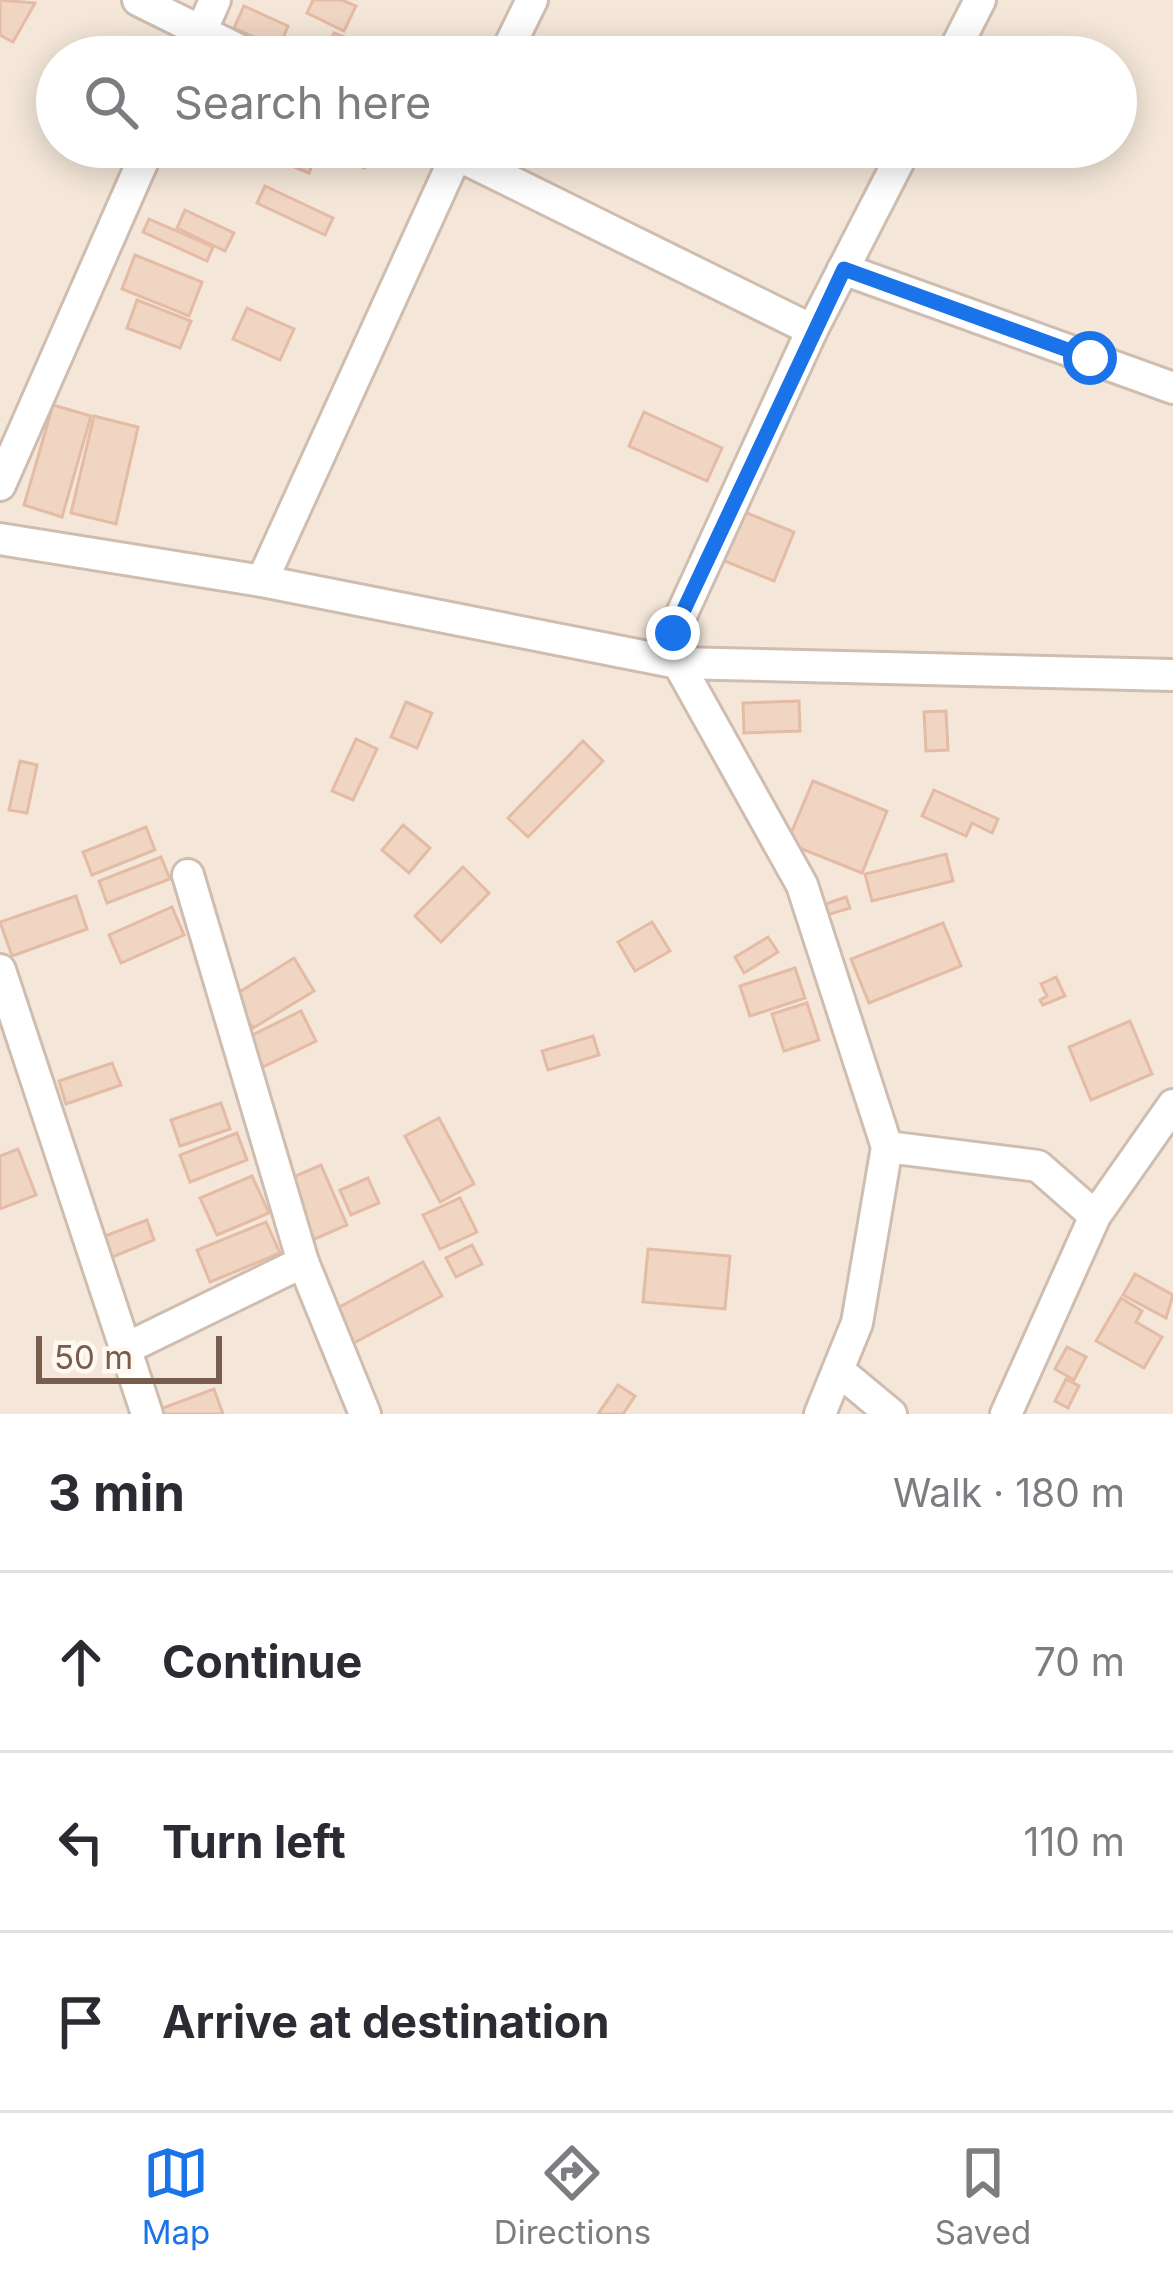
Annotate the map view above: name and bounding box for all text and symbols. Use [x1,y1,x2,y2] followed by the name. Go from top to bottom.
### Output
[36,36,1137,168] search box
[78,69,144,135] icon: search
[174,75,431,130] text: Search here
[1063,331,1117,385] route start
[646,606,700,660] route end
[36,1330,222,1383] scale bar
[54,1337,133,1377] text: 50 m
[48,1462,185,1523] text: 3 min
[893,1469,1125,1516] text: Walk · 180 m
[48,1629,114,1695] icon: ahead
[162,1634,362,1689] text: Continue
[1034,1638,1125,1685] text: 70 m
[48,1809,114,1875] icon: left
[162,1814,346,1869] text: Turn left
[1024,1818,1125,1865] text: 110 m
[48,1989,114,2055] icon: arrive
[162,1994,609,2049] text: Arrive at destination
[142,2140,210,2252] tab: Map
[494,2140,651,2252] tab: Directions
[935,2140,1031,2252] tab: Saved

